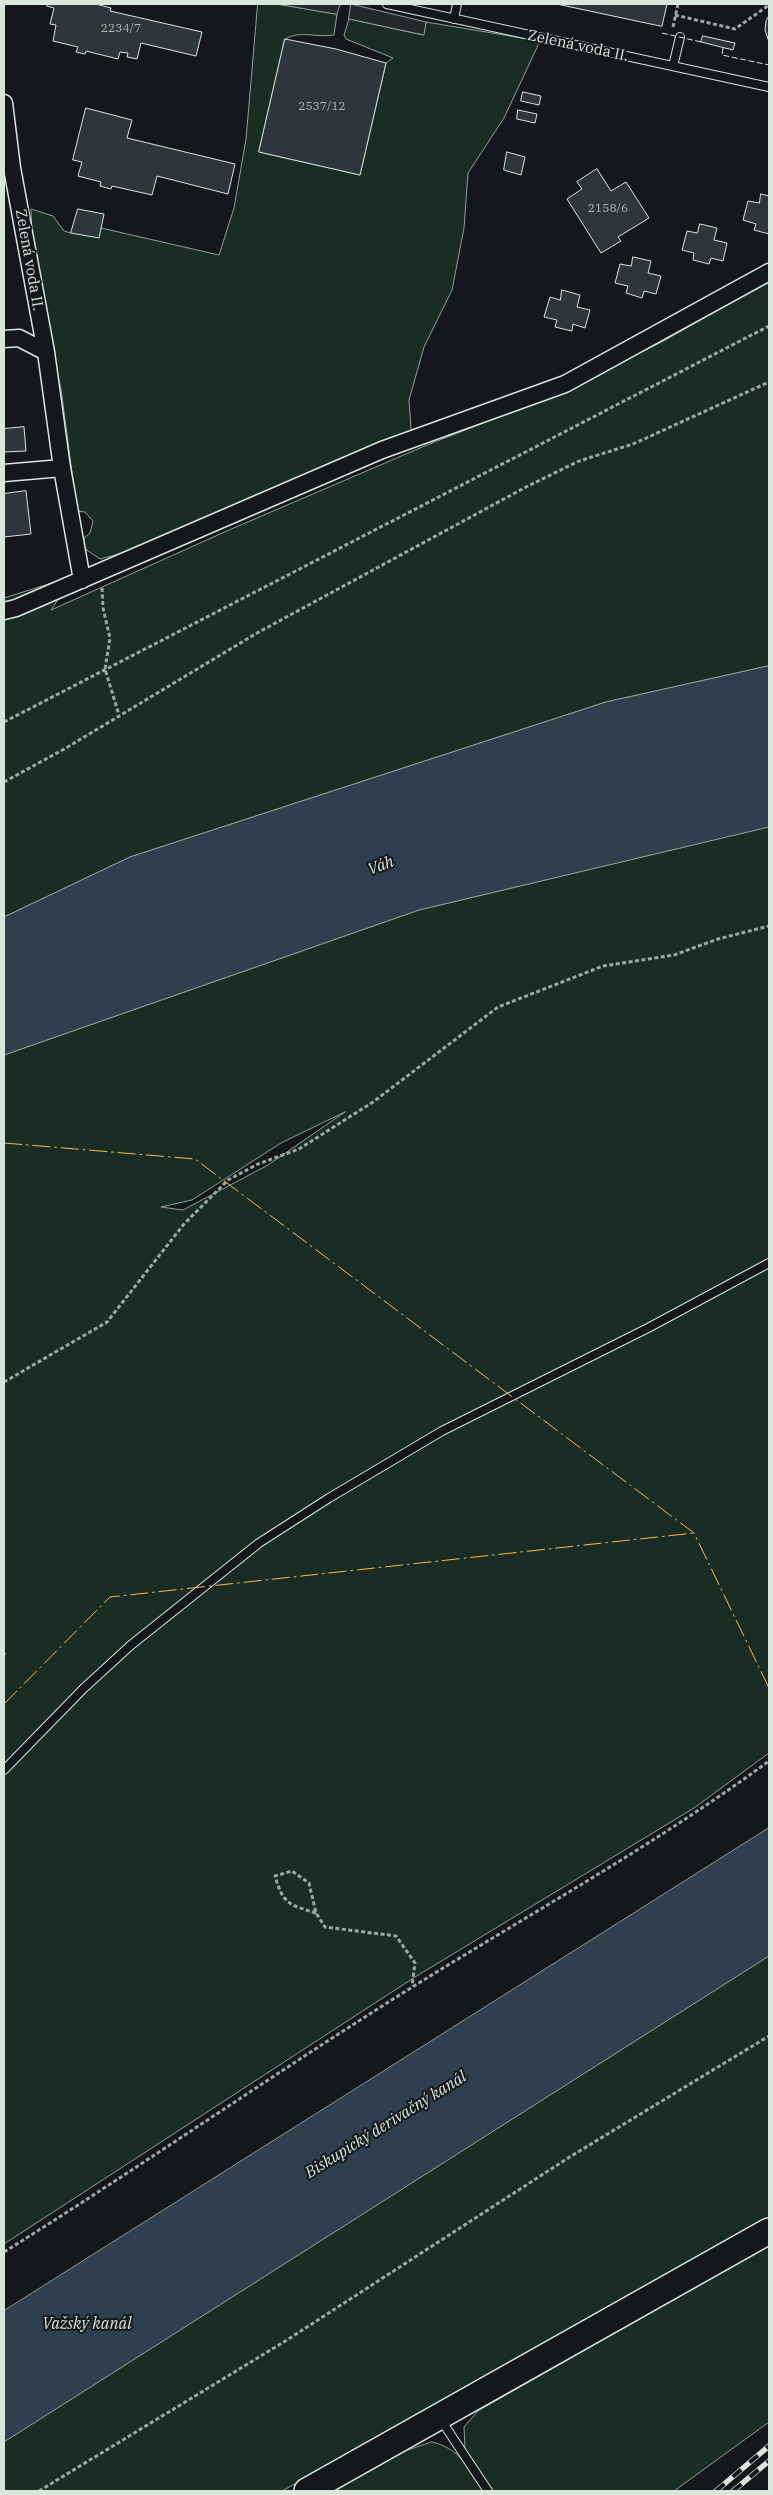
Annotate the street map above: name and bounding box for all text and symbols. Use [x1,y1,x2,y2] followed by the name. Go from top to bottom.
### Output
[101,22,141,36] house number: 2234/7
[526,26,630,66] street label: Zelená voda II.
[298,100,346,114] house number: 2537/12
[588,202,628,216] house number: 2158/6
[11,208,47,312] street label: Zelená voda II.
[365,852,397,880] water label: Váh
[302,2067,470,2183] water label: Biskupický derivačný kanál
[42,2314,132,2334] water label: Važský kanál

